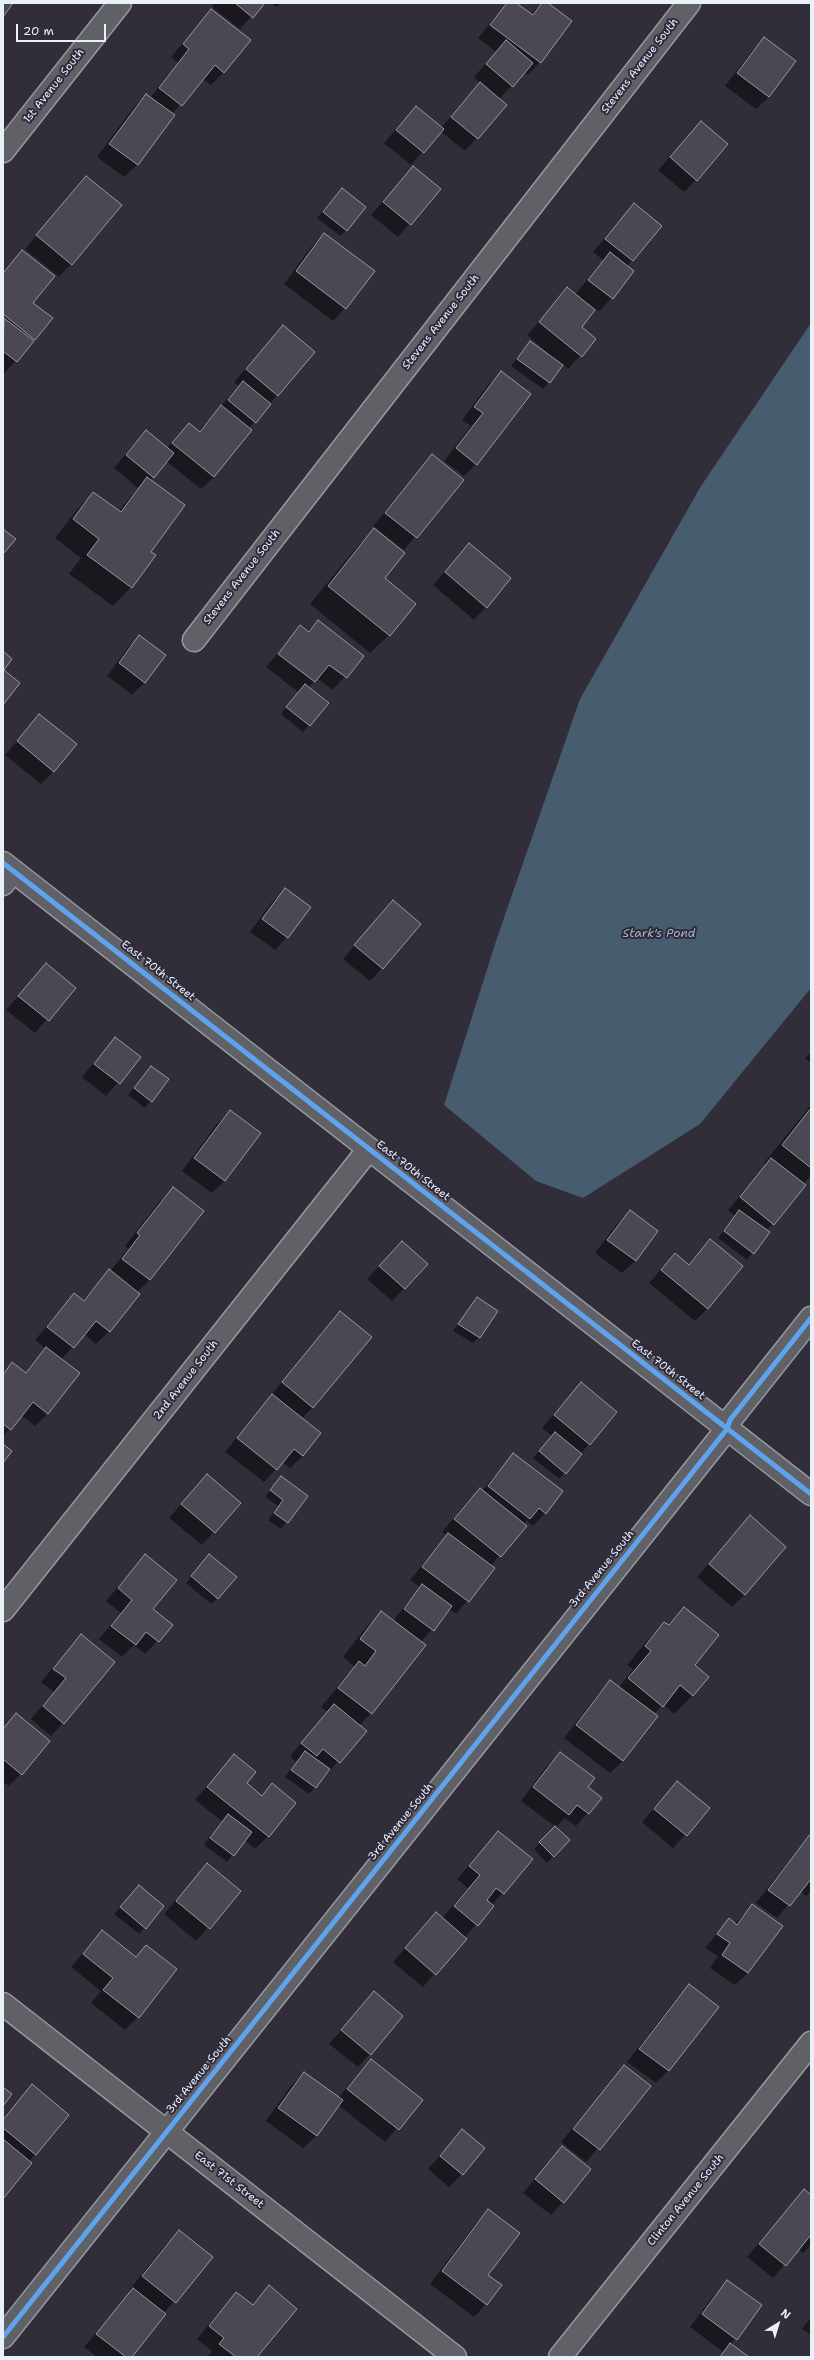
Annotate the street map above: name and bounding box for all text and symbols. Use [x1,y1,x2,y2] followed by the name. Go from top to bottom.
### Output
[18,16,108,42] scale bar
[599,16,681,116] street label: Stevens Avenue South
[23,23,54,39] text: 20 m
[21,46,87,126] street label: 1st Avenue South
[400,272,482,372] street label: Stevens Avenue South
[201,527,283,627] street label: Stevens Avenue South
[623,927,695,941] water label: Stark's Pond
[118,938,198,1004] street label: East 70th Street
[373,1138,453,1204] street label: East 70th Street
[151,1337,221,1423] street label: 2nd Avenue South
[628,1337,708,1403] street label: East 70th Street
[567,1528,637,1610] street label: 3rd Avenue South
[366,1781,436,1863] street label: 3rd Avenue South
[164,2034,234,2116] street label: 3rd Avenue South
[192,2149,266,2211] street label: East 71st Street
[645,2152,727,2248] street label: Clinton Avenue South
[758,2304,798,2344] north arrow
[778,2306,794,2323] text: N

